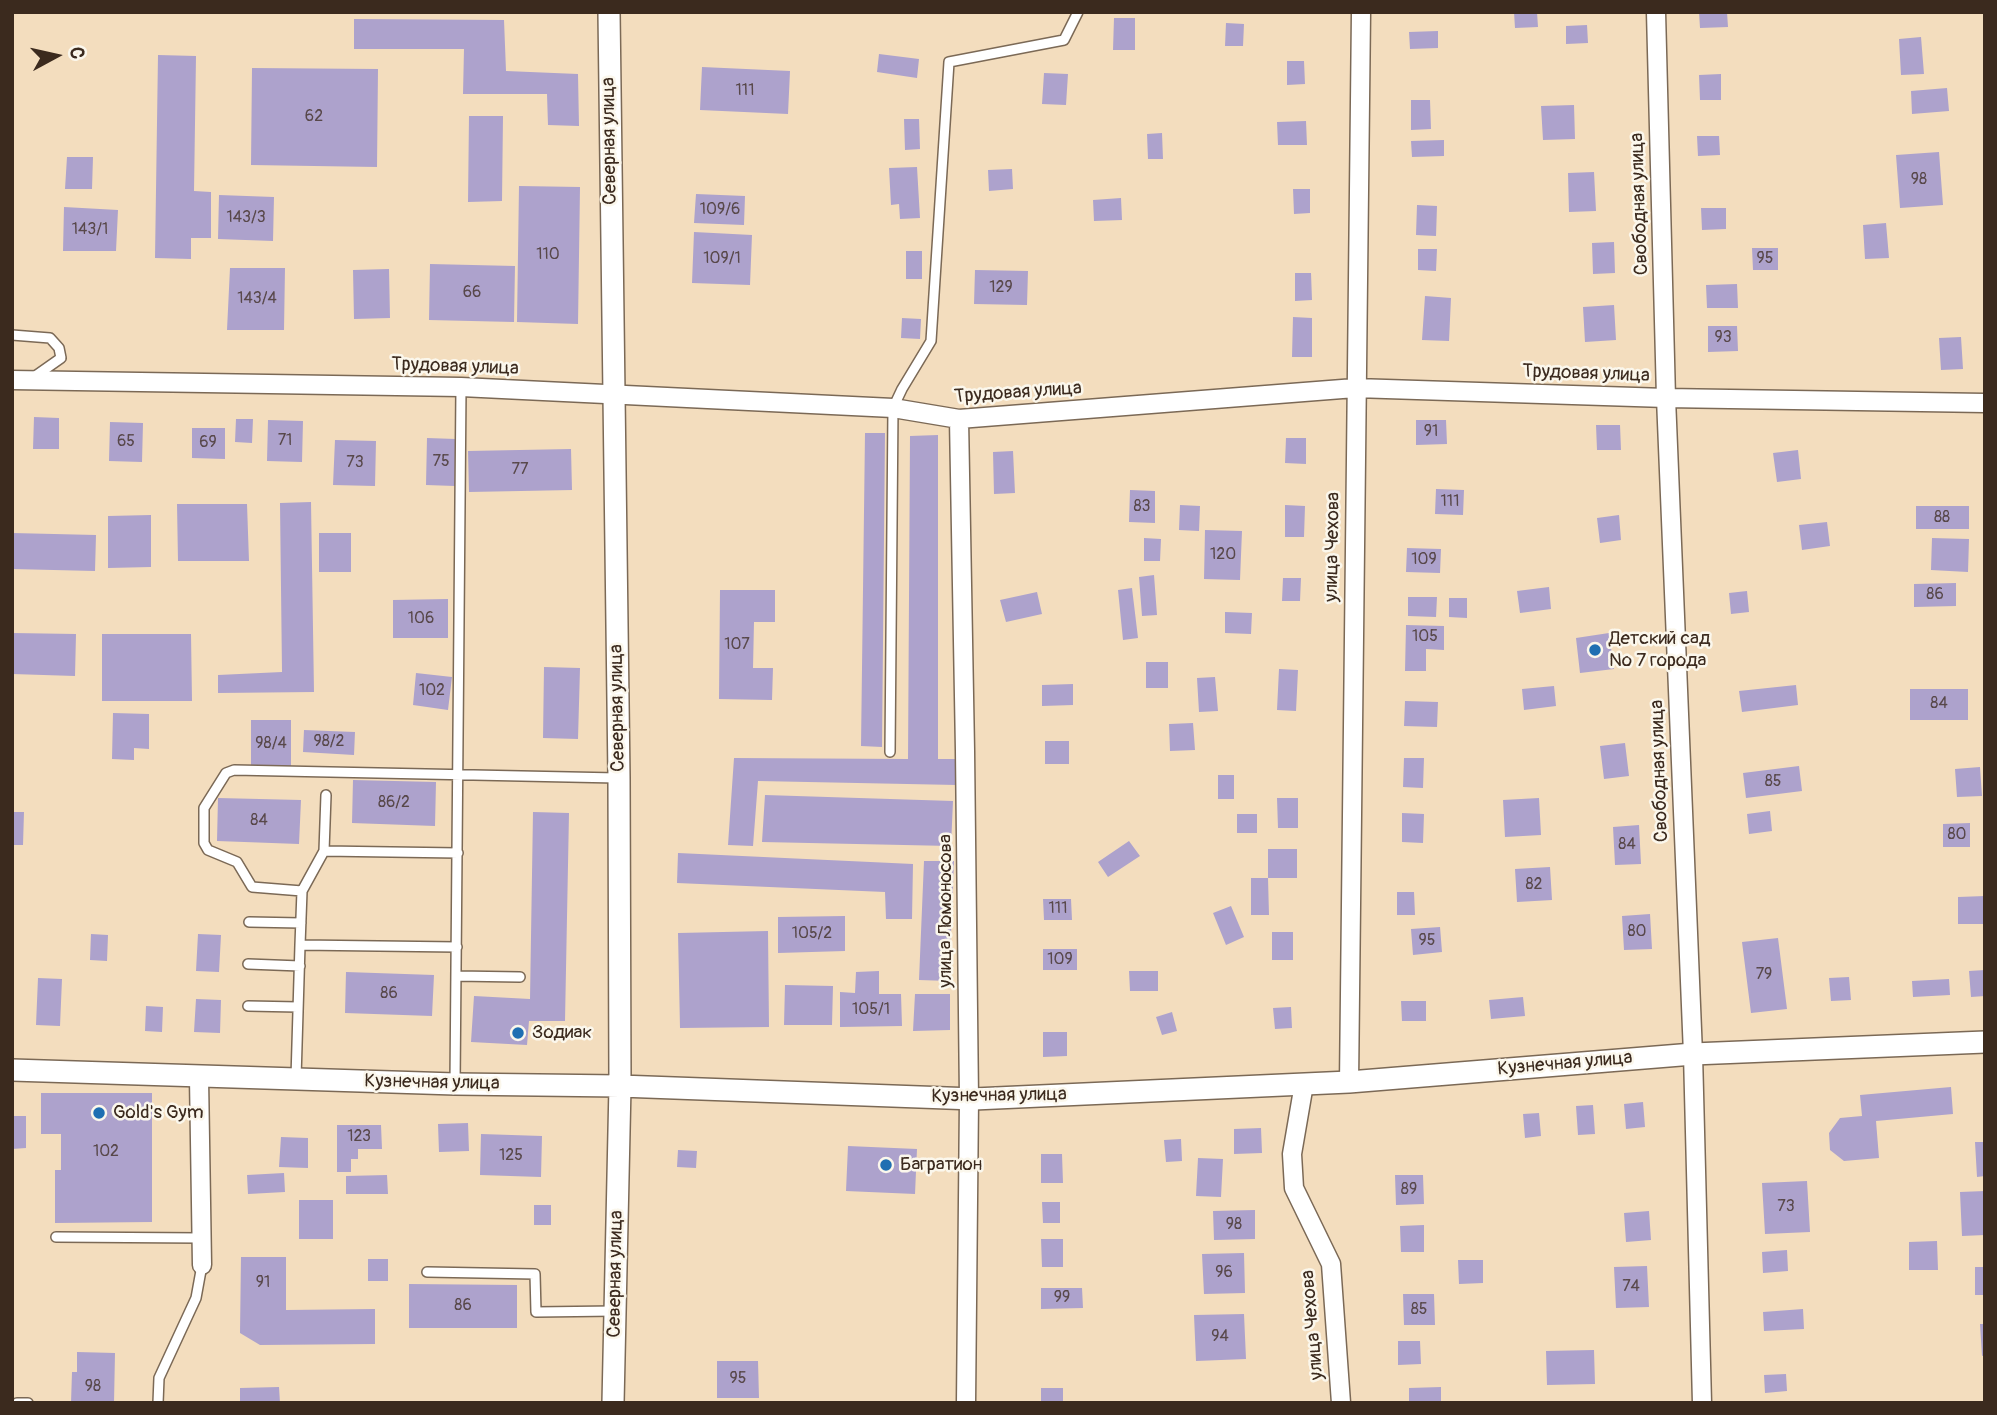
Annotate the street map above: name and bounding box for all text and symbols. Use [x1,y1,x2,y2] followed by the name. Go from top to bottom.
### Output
[21,21,91,91] north arrow
[64,46,89,61] text: С
[597,77,623,205] street label: Северная улица
[736,81,754,101] house number: 111
[305,107,323,127] house number: 62
[1626,132,1654,276] street label: Свободная улица
[1911,170,1927,190] house number: 98
[700,200,740,220] house number: 109/6
[226,208,266,228] house number: 143/3
[72,220,108,240] house number: 143/1
[536,245,560,265] house number: 110
[703,249,741,269] house number: 109/1
[1757,249,1773,269] house number: 95
[989,278,1013,298] house number: 129
[463,283,481,303] house number: 66
[237,289,277,309] house number: 143/4
[1714,328,1732,348] house number: 93
[391,353,519,381] street label: Трудовая улица
[1522,360,1650,388] street label: Трудовая улица
[953,377,1083,409] street label: Трудовая улица
[1424,422,1438,442] house number: 91
[278,431,292,451] house number: 71
[117,432,135,452] house number: 65
[199,433,217,453] house number: 69
[432,452,450,472] house number: 75
[346,453,364,473] house number: 73
[512,460,528,480] house number: 77
[1321,492,1345,602] street label: улица Чехова
[1441,492,1459,512] house number: 111
[1134,497,1150,517] house number: 83
[1934,508,1950,528] house number: 88
[1210,545,1236,565] house number: 120
[1411,550,1437,570] house number: 109
[1926,585,1944,605] house number: 86
[408,609,434,629] house number: 106
[1412,627,1438,647] house number: 105
[1609,628,1710,672] place label: Детский сад № 7 города
[724,635,750,655] house number: 107
[1587,642,1603,658] marker: Детский сад № 7 города
[605,644,631,772] street label: Северная улица
[419,681,445,701] house number: 102
[1930,694,1948,714] house number: 84
[1646,699,1674,843] street label: Свободная улица
[314,732,344,752] house number: 98/2
[255,734,287,754] house number: 98/4
[1765,772,1781,792] house number: 85
[378,793,410,813] house number: 86/2
[250,811,268,831] house number: 84
[1948,825,1966,845] house number: 80
[935,834,957,988] street label: улица Ломоносова
[1618,835,1636,855] house number: 84
[1525,875,1543,895] house number: 82
[1049,899,1067,919] house number: 111
[1628,922,1646,942] house number: 80
[792,924,832,944] house number: 105/2
[1419,931,1435,951] house number: 95
[1047,950,1073,970] house number: 109
[1756,965,1772,985] house number: 79
[380,984,398,1004] house number: 86
[852,1000,890,1020] house number: 105/1
[532,1022,592,1044] place label: Зодиак
[510,1025,526,1041] marker: Зодиак
[1497,1047,1633,1081] street label: Кузнечная улица
[364,1070,500,1096] street label: Кузнечная улица
[931,1083,1067,1109] street label: Кузнечная улица
[113,1102,204,1124] place label: Gold's Gym
[91,1105,107,1121] marker: Gold's Gym
[347,1127,371,1147] house number: 123
[93,1142,119,1162] house number: 102
[499,1146,523,1166] house number: 125
[900,1154,982,1176] place label: Багратион
[878,1157,894,1173] marker: Багратион
[1401,1180,1417,1200] house number: 89
[1777,1197,1795,1217] house number: 73
[603,1210,629,1338] street label: Северная улица
[1226,1215,1242,1235] house number: 98
[1215,1263,1233,1283] house number: 96
[1297,1269,1329,1381] street label: улица Чехова
[256,1273,270,1293] house number: 91
[1622,1277,1640,1297] house number: 74
[1054,1288,1070,1308] house number: 99
[454,1296,472,1316] house number: 86
[1411,1300,1427,1320] house number: 85
[1211,1327,1229,1347] house number: 94
[730,1369,746,1389] house number: 95
[85,1377,101,1397] house number: 98

